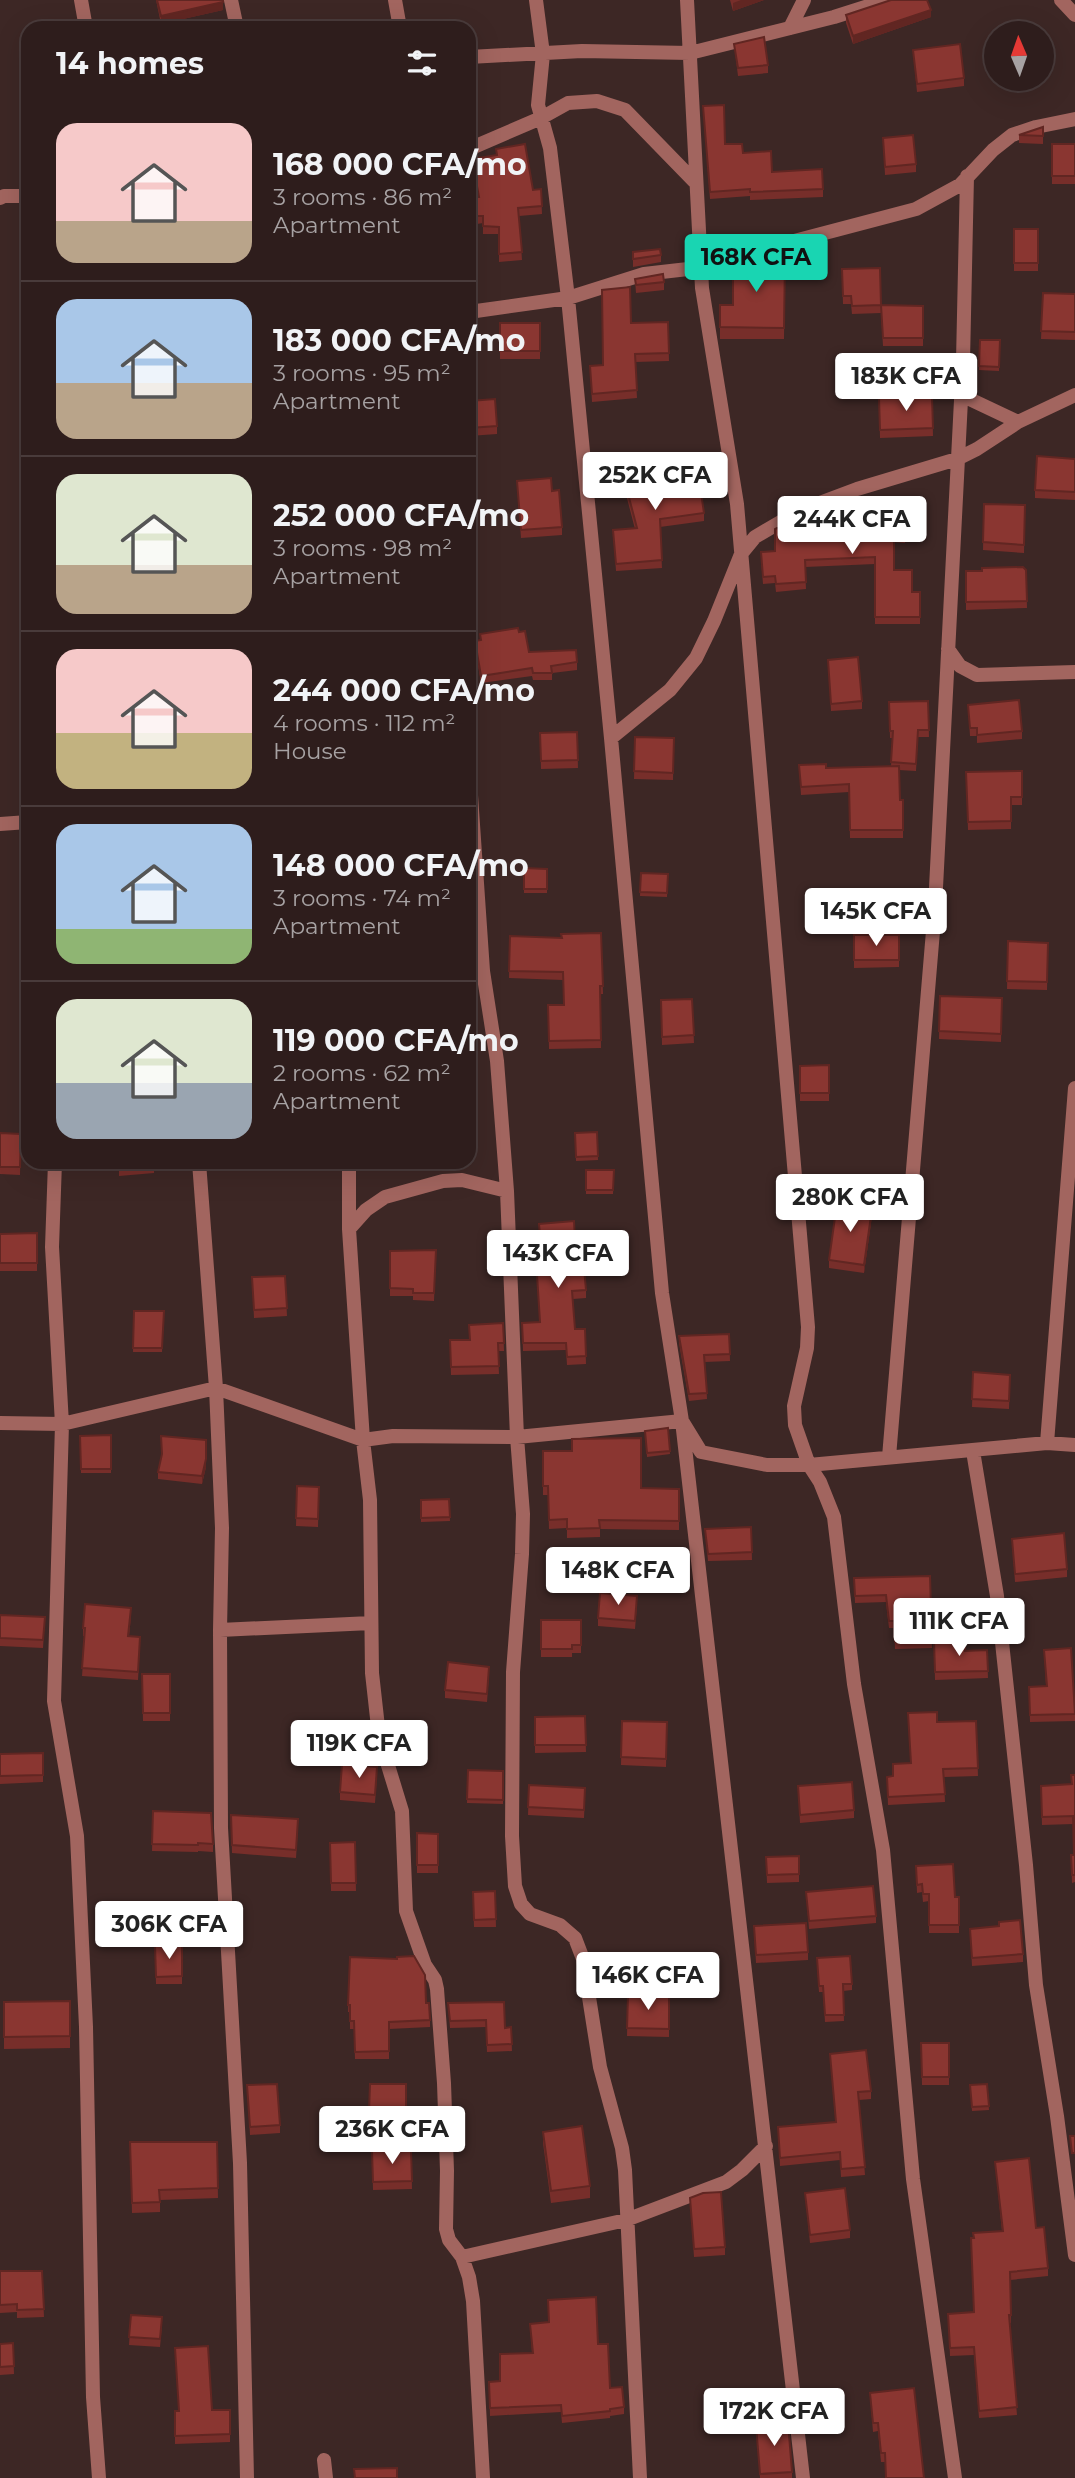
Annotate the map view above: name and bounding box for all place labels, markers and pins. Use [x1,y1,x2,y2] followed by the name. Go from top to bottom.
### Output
[684,234,828,294] pin: 168K CFA
[834,354,978,413] pin: 183K CFA
[583,452,727,512] pin: 252K CFA
[780,496,924,556] pin: 244K CFA
[804,888,948,948] pin: 145K CFA
[778,1174,922,1234] pin: 280K CFA
[486,1230,630,1290] pin: 143K CFA
[546,1548,690,1607] pin: 148K CFA
[887,1598,1031,1658] pin: 111K CFA
[287,1720,431,1780] pin: 119K CFA
[97,1902,241,1961] pin: 306K CFA
[576,1952,720,2012] pin: 146K CFA
[320,2106,464,2166] pin: 236K CFA
[702,2388,846,2448] pin: 172K CFA

